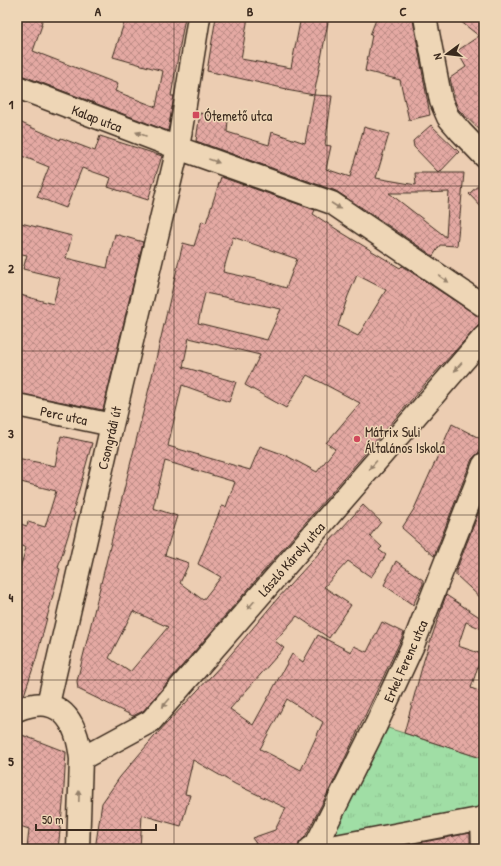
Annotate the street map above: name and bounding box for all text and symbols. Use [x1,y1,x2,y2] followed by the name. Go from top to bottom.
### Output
[95,2,102,20] text: A
[247,2,254,20] text: B
[399,2,407,20] text: C
[427,34,467,74] north arrow
[430,52,445,61] text: N
[9,95,14,113] text: 1
[69,100,125,137] street label: Kalap utca
[204,106,273,125] place label: Ótemető utca
[191,110,201,120] marker: Ótemető utca
[135,131,147,137] one-way arrow
[209,158,221,164] one-way arrow
[331,202,341,210] one-way arrow
[8,259,15,277] text: 2
[439,275,449,283] one-way arrow
[454,362,463,372] one-way arrow
[39,401,90,429] street label: Perc utca
[93,404,127,472] street label: Csongrádi út
[365,422,446,457] place label: Mátrix Suli Általános Iskola
[8,424,14,442] text: 3
[352,434,362,444] marker: Mátrix Suli Általános Iskola
[369,460,378,470] one-way arrow
[253,517,330,601] street label: László Károly utca
[9,588,14,606] text: 4
[247,601,256,610] one-way arrow
[378,616,432,705] street label: Erkel Ferenc utca
[161,698,170,709] one-way arrow
[8,752,14,770] text: 5
[76,790,83,802] one-way arrow
[36,806,156,832] scale bar
[42,811,63,828] text: 50 m

